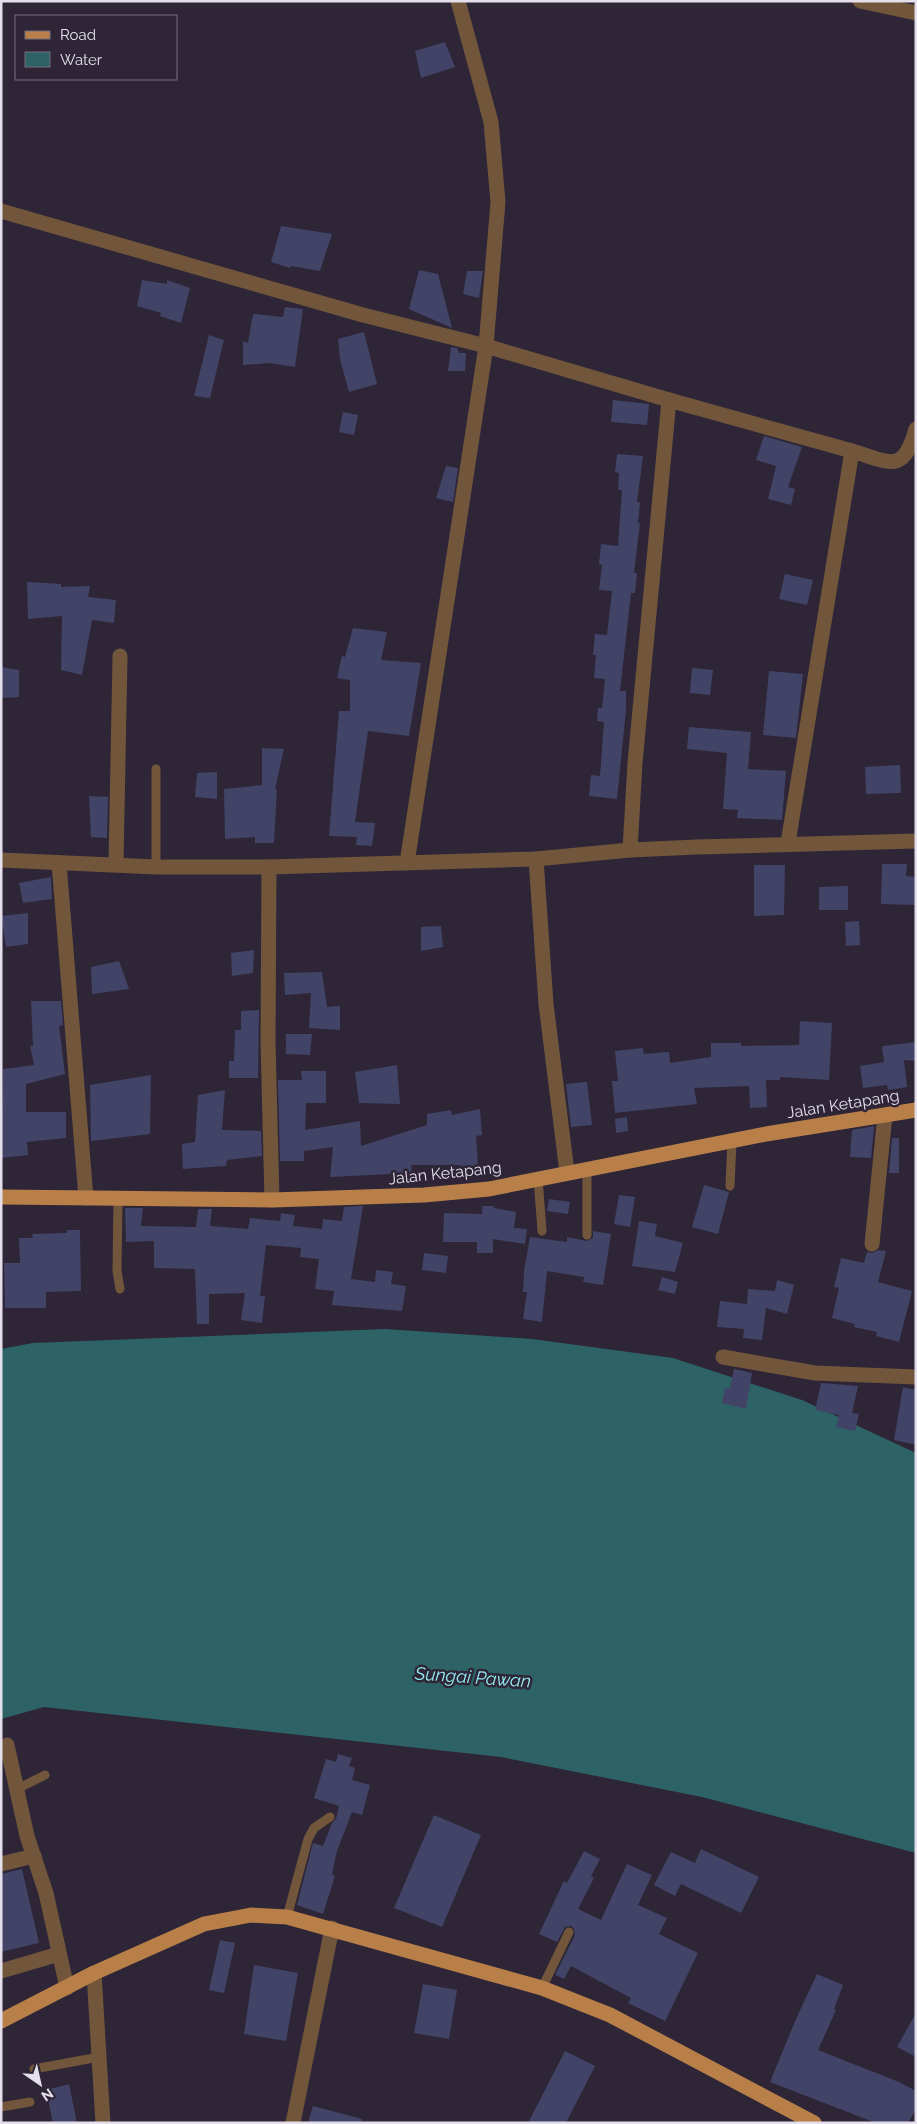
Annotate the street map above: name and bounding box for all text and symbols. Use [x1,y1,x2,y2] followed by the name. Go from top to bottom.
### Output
[15,15,178,80] legend
[60,26,96,44] text: Road
[60,51,103,69] text: Water
[785,1086,901,1122] street label: Jalan Ketapang
[387,1158,503,1188] street label: Jalan Ketapang
[413,1662,532,1692] water label: Sungai Pawan
[15,2059,65,2109] north arrow
[38,2085,56,2104] text: N

